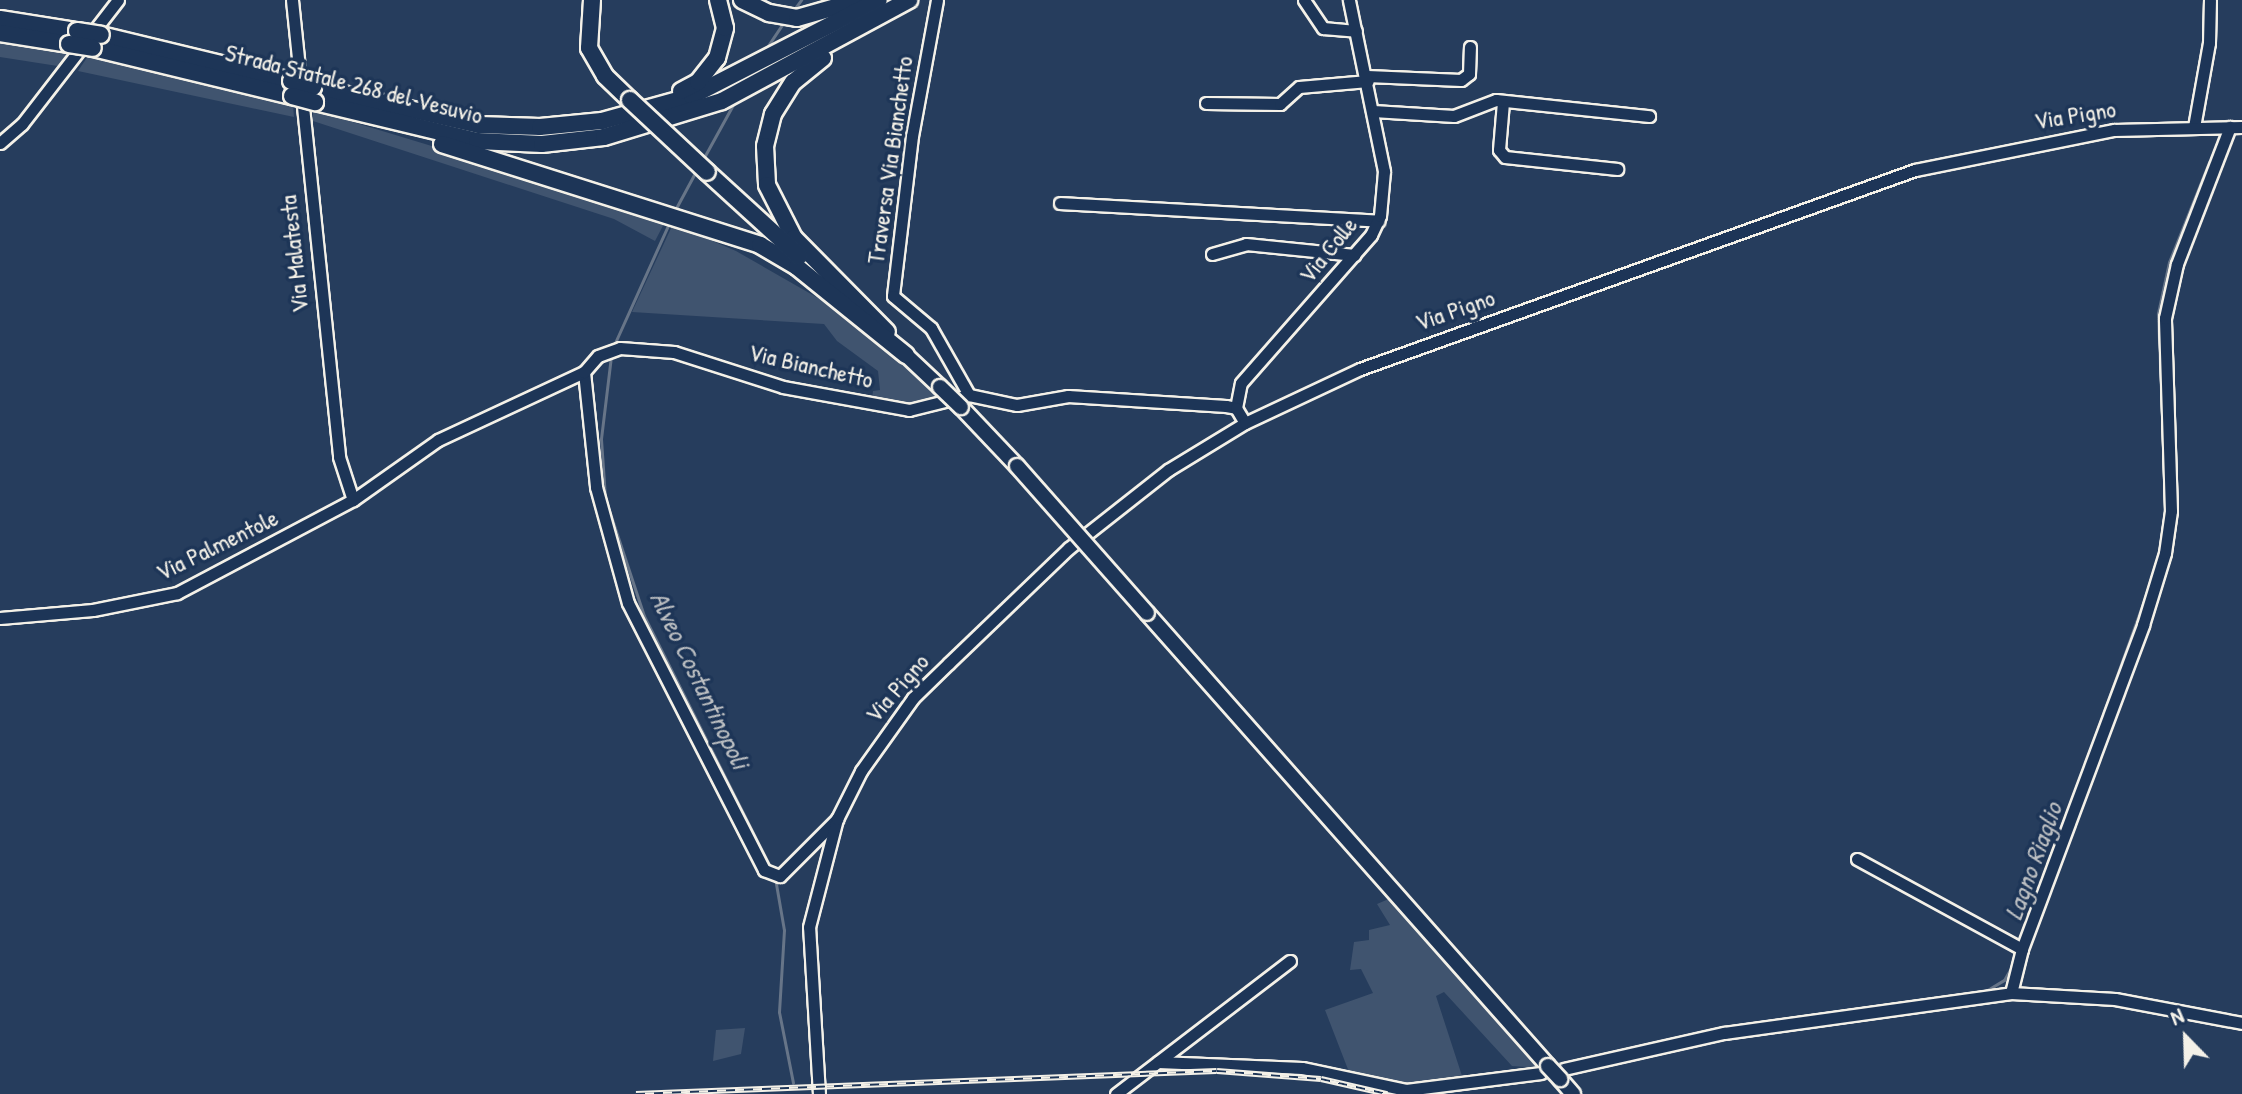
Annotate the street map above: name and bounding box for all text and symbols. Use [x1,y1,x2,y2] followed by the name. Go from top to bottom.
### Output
[222,38,486,130] street label: Strada Statale 268 del Vesuvio
[861,54,919,266] street label: Traversa Via Bianchetto
[2032,94,2118,136] street label: Via Pigno
[274,194,314,314] street label: Via Malatesta
[1293,211,1363,289] street label: Via Colle
[1412,283,1498,337] street label: Via Pigno
[746,338,876,394] street label: Via Bianchetto
[151,503,283,587] street label: Via Palmentole
[644,586,756,774] water label: Alveo Costantinopoli
[859,648,935,728] street label: Via Pigno
[1997,798,2069,924] water label: Lagno Riaglio
[2146,998,2226,1078] north arrow
[2165,1000,2188,1032] text: N

